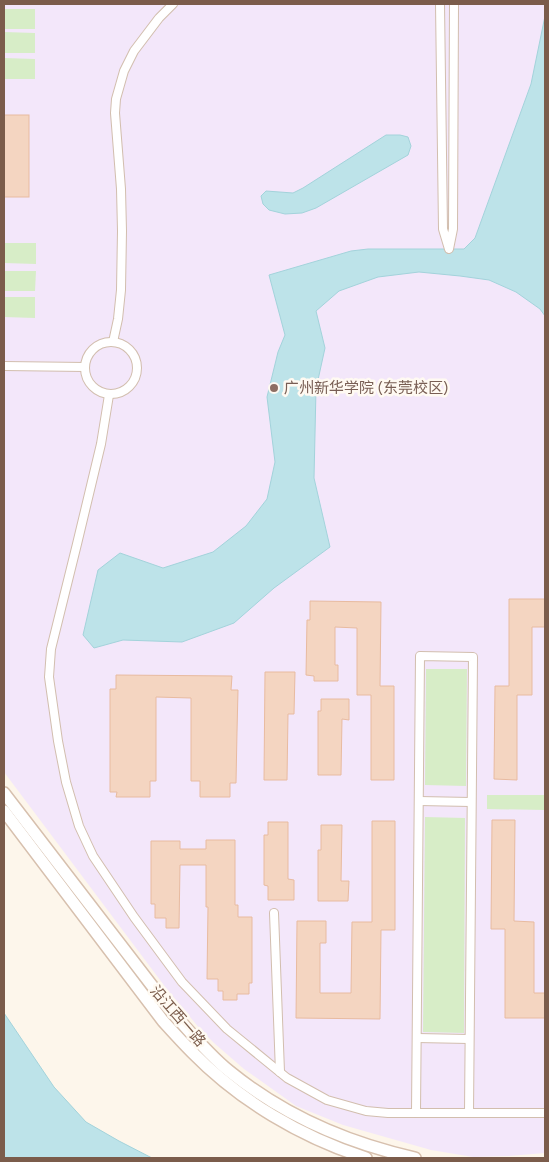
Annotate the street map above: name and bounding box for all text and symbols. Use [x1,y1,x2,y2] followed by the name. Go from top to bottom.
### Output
[284,379,448,397] place label: 广州新华学院 (东莞校区)
[268,382,280,394] marker: 广州新华学院 (东莞校区)
[147,982,209,1050] street label: 沿江西一路

